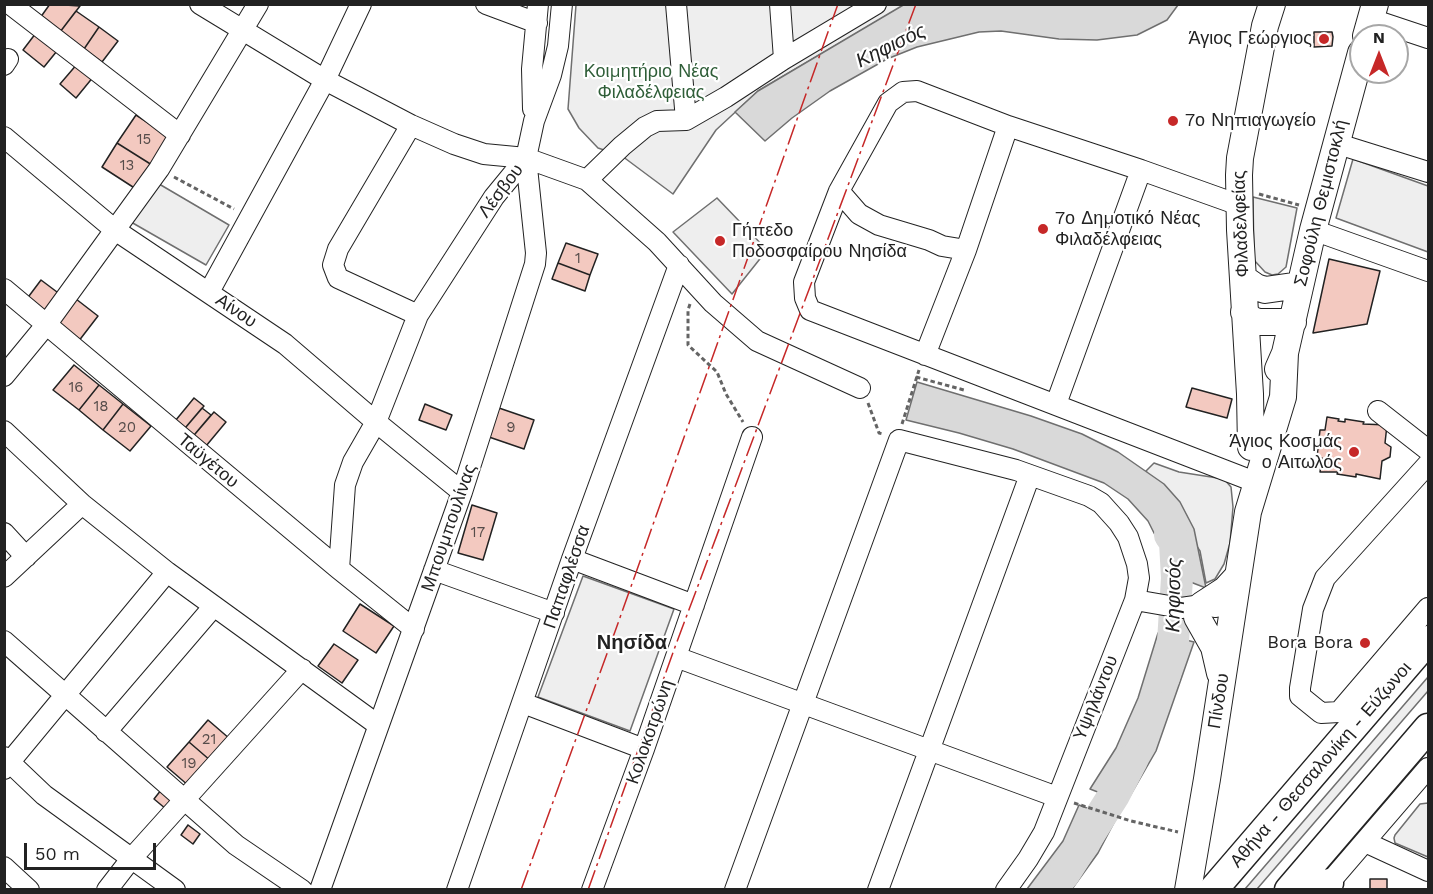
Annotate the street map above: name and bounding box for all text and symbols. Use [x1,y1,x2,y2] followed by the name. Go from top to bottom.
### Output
[852,19,930,73] water label: Κηφισός
[1349,24,1409,84] north arrow
[1189,28,1312,50] place label: Άγιος Γεώργιος
[1373,28,1385,47] text: N
[1317,32,1331,46] marker: Άγιος Γεώργιος
[584,61,718,104] park label: Κοιμητήριο Νέας Φιλαδέλφειας
[1185,110,1316,132] place label: 7ο Νηπιαγωγείο
[1166,114,1180,128] marker: 7ο Νηπιαγωγείο
[1290,117,1352,289] street label: Σοφούλη Θεμιστοκλή
[137,131,151,149] house number: 15
[120,157,134,175] house number: 13
[474,160,528,222] street label: Λέσβου
[1228,170,1254,278] street label: Φιλαδελφείας
[1055,208,1200,250] place label: 7ο Δημοτικό Νέας Φιλαδέλφειας
[732,220,907,262] place label: Γήπεδο Ποδοσφαίρου Νησίδα
[1036,222,1050,236] marker: 7ο Δημοτικό Νέας Φιλαδέλφειας
[713,234,727,248] marker: Γήπεδο Ποδοσφαίρου Νησίδα
[575,250,581,268] house number: 1
[211,290,261,332] street label: Αίνου
[69,379,83,397] house number: 16
[93,398,109,416] house number: 18
[118,419,136,437] house number: 20
[506,419,516,437] house number: 9
[173,429,243,493] street label: Ταϋγέτου
[1229,431,1342,474] place label: Άγιος Κοσμάς ο Αιτωλός
[1347,445,1361,459] marker: Άγιος Κοσμάς ο Αιτωλός
[417,461,481,595] street label: Μπουμπουλίνας
[539,522,595,632] street label: Παπαφλέσσα
[471,524,485,542] house number: 17
[1161,557,1187,633] water label: Κηφισός
[597,631,667,655] district label: Νησίδα
[1267,632,1353,654] place label: Bora Bora
[1358,636,1372,650] marker: Bora Bora
[1069,652,1123,744] street label: Υψηλάντου
[1226,658,1416,872] street label: Αθήνα - Θεσσαλονίκη - Εύζωνοι
[1204,672,1234,730] street label: Πίνδου
[622,677,678,787] street label: Κολοκοτρώνη
[202,731,216,749] house number: 21
[181,755,197,773] house number: 19
[27,831,159,869] scale bar
[35,843,80,864] text: 50 m

